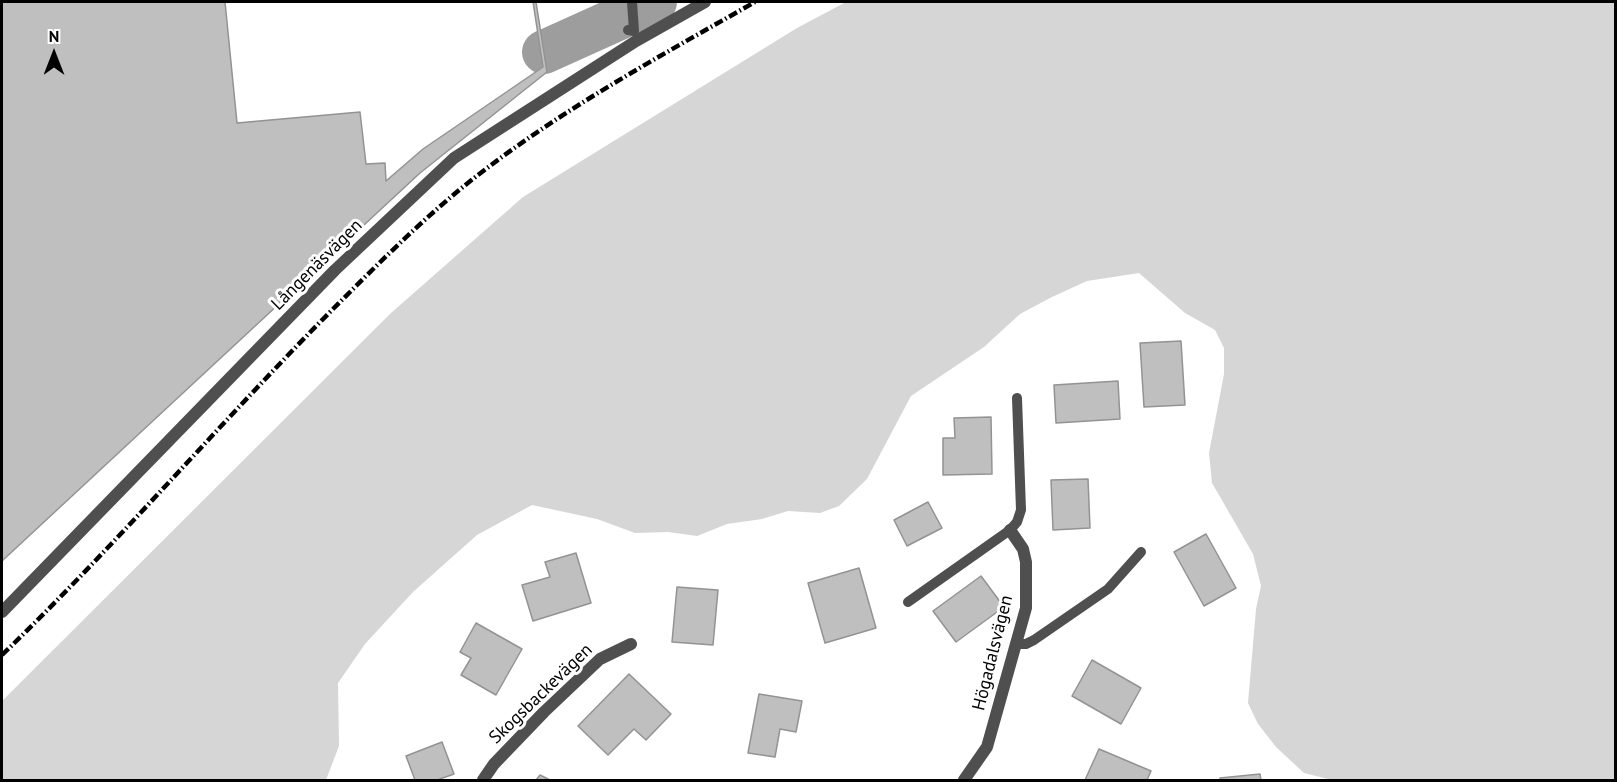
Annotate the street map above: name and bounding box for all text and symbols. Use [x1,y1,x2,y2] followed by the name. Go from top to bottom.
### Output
[24,24,84,84] north arrow
[49,26,59,46] text: N
[267,215,367,315] street label: Långenäsvägen
[968,593,1018,713] street label: Högadalsvägen
[485,639,597,749] street label: Skogsbackevägen

